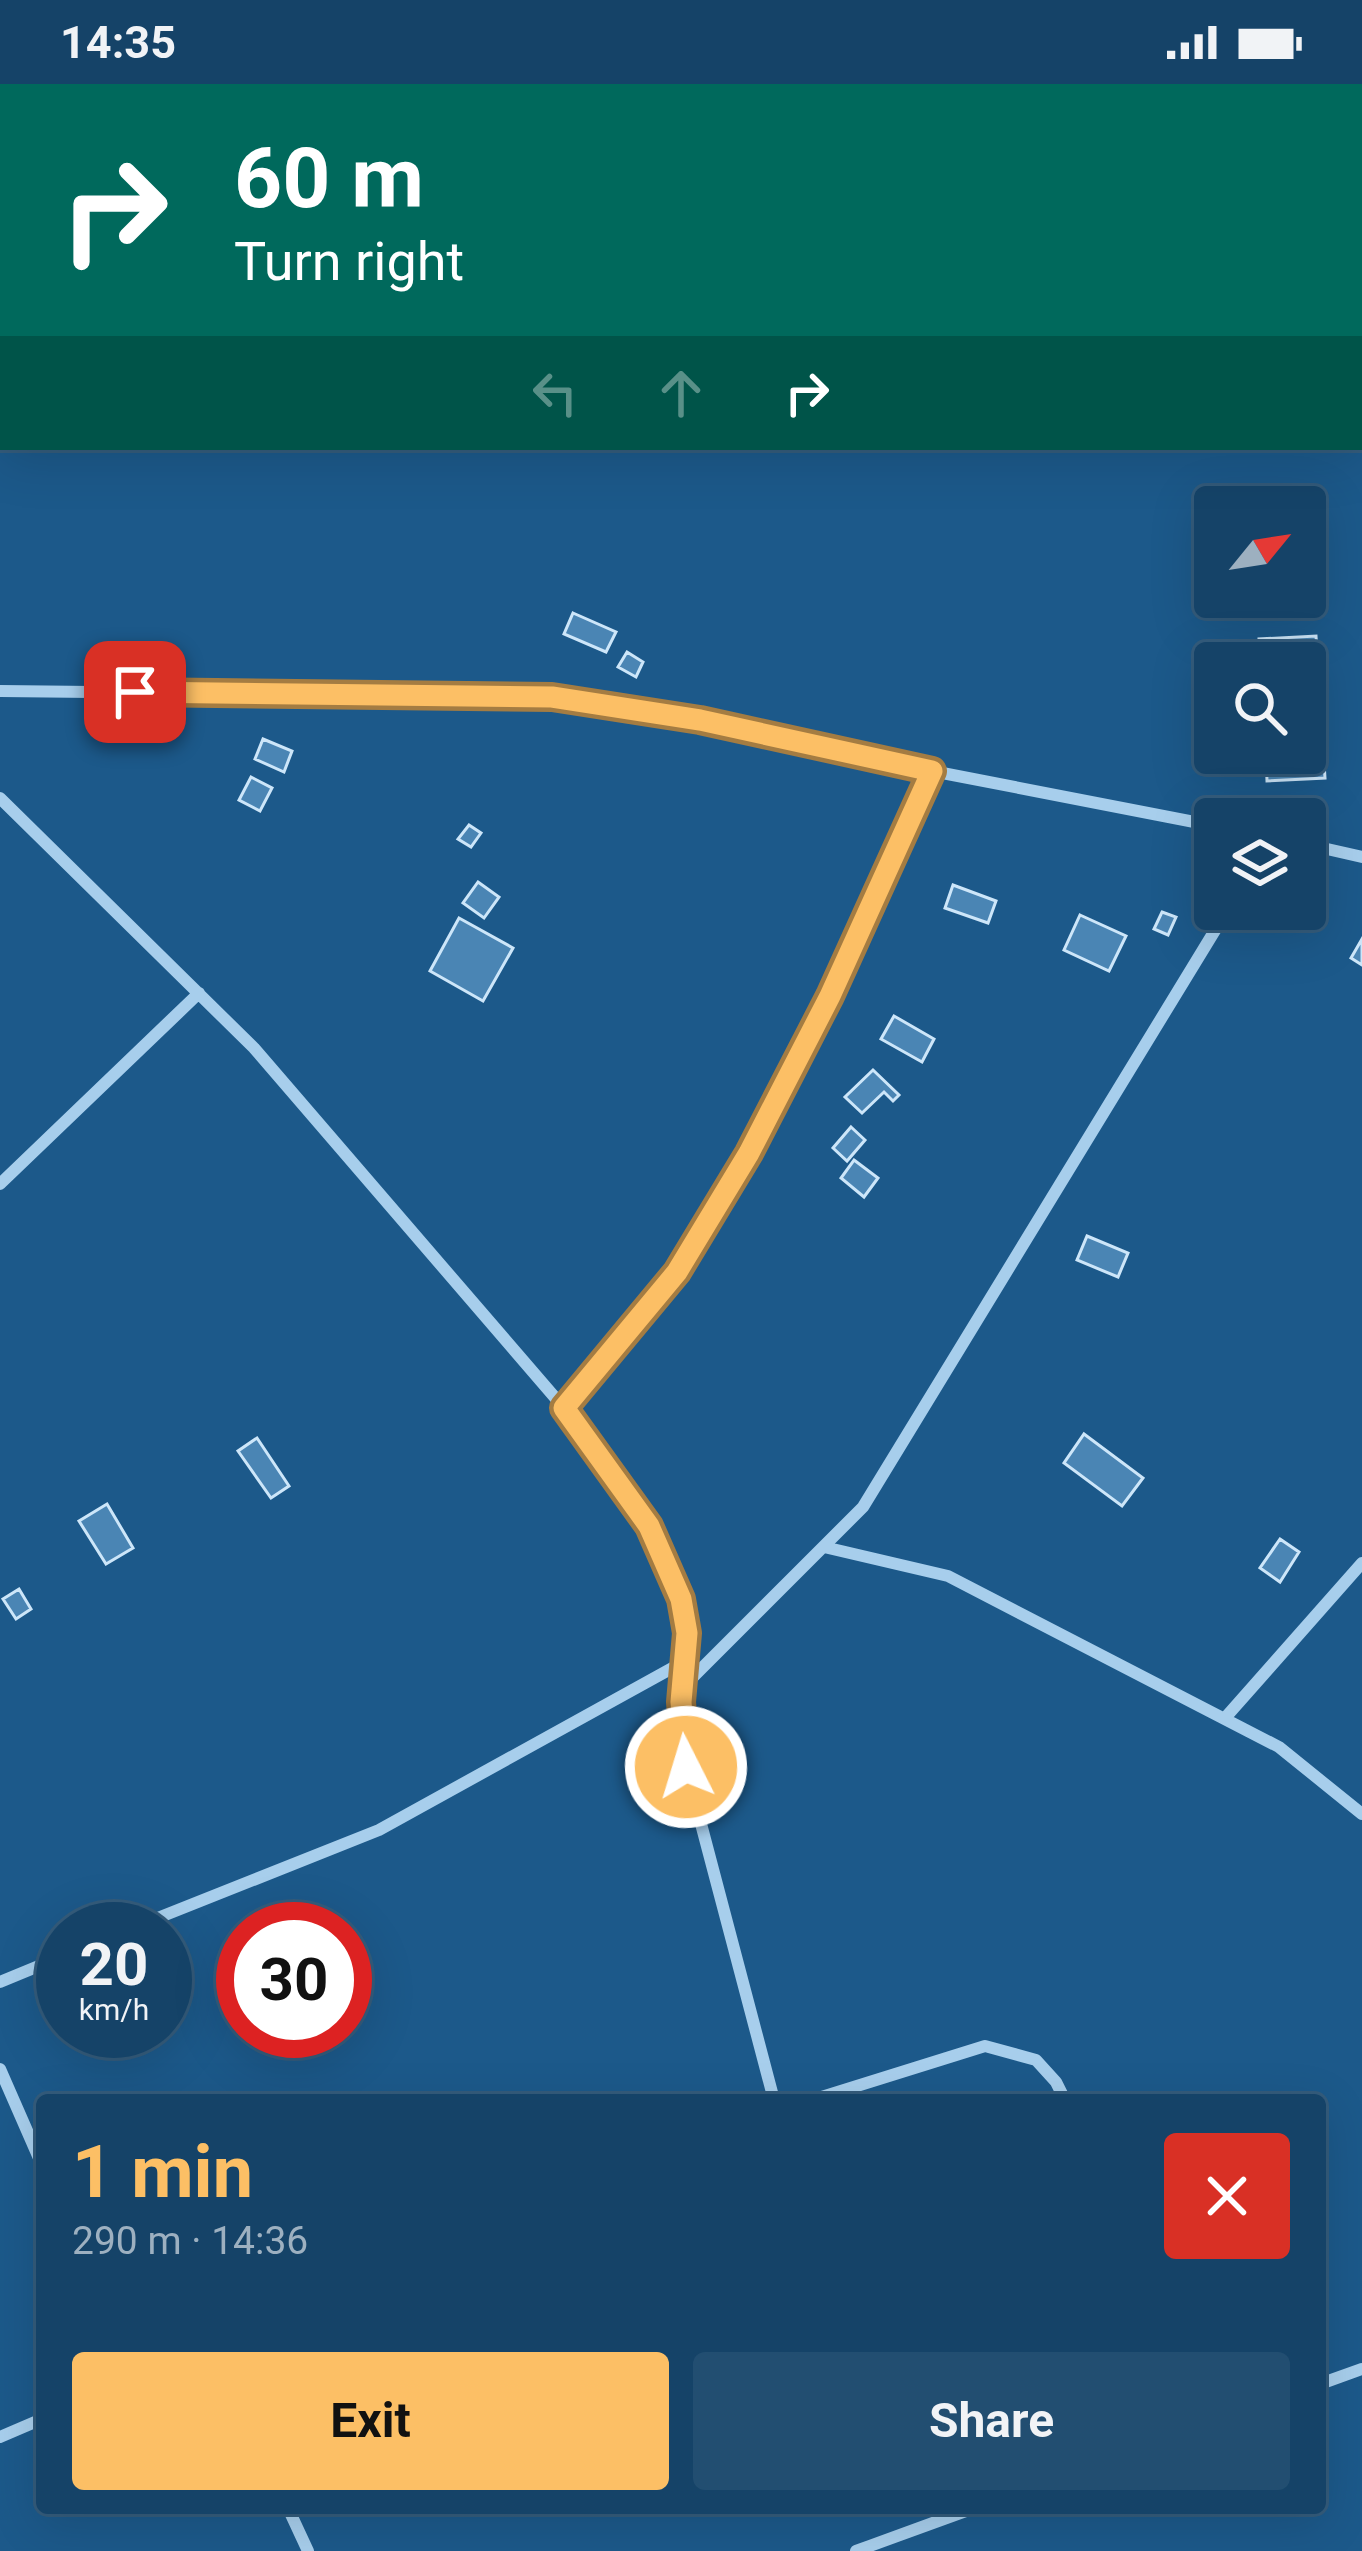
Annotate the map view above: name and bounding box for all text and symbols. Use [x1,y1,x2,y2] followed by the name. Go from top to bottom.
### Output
[60,16,176,69] text: 14:35
[234,129,424,228] text: 60 m
[36,132,192,288] icon: right
[234,230,464,293] text: Turn right
[522,360,588,426] icon: left
[648,360,714,426] icon: ahead
[774,360,840,426] icon: right
[1194,486,1326,618] north arrow
[1194,486,1326,930] map controls
[84,641,186,743] pin
[1194,642,1326,774] button: search
[102,659,168,725] icon: arrive
[1194,798,1326,930] button: layers
[623,1704,749,1830] position arrow
[216,1902,372,2058] speed limit sign: 30
[80,1929,148,2000] text: 20
[79,1992,149,2027] text: km/h
[72,2130,253,2215] text: 1 min
[1164,2133,1290,2259] button: close
[72,2218,308,2264] text: 290 m · 14:36
[72,2352,669,2490] button: Exit
[693,2352,1290,2490] button: Share

